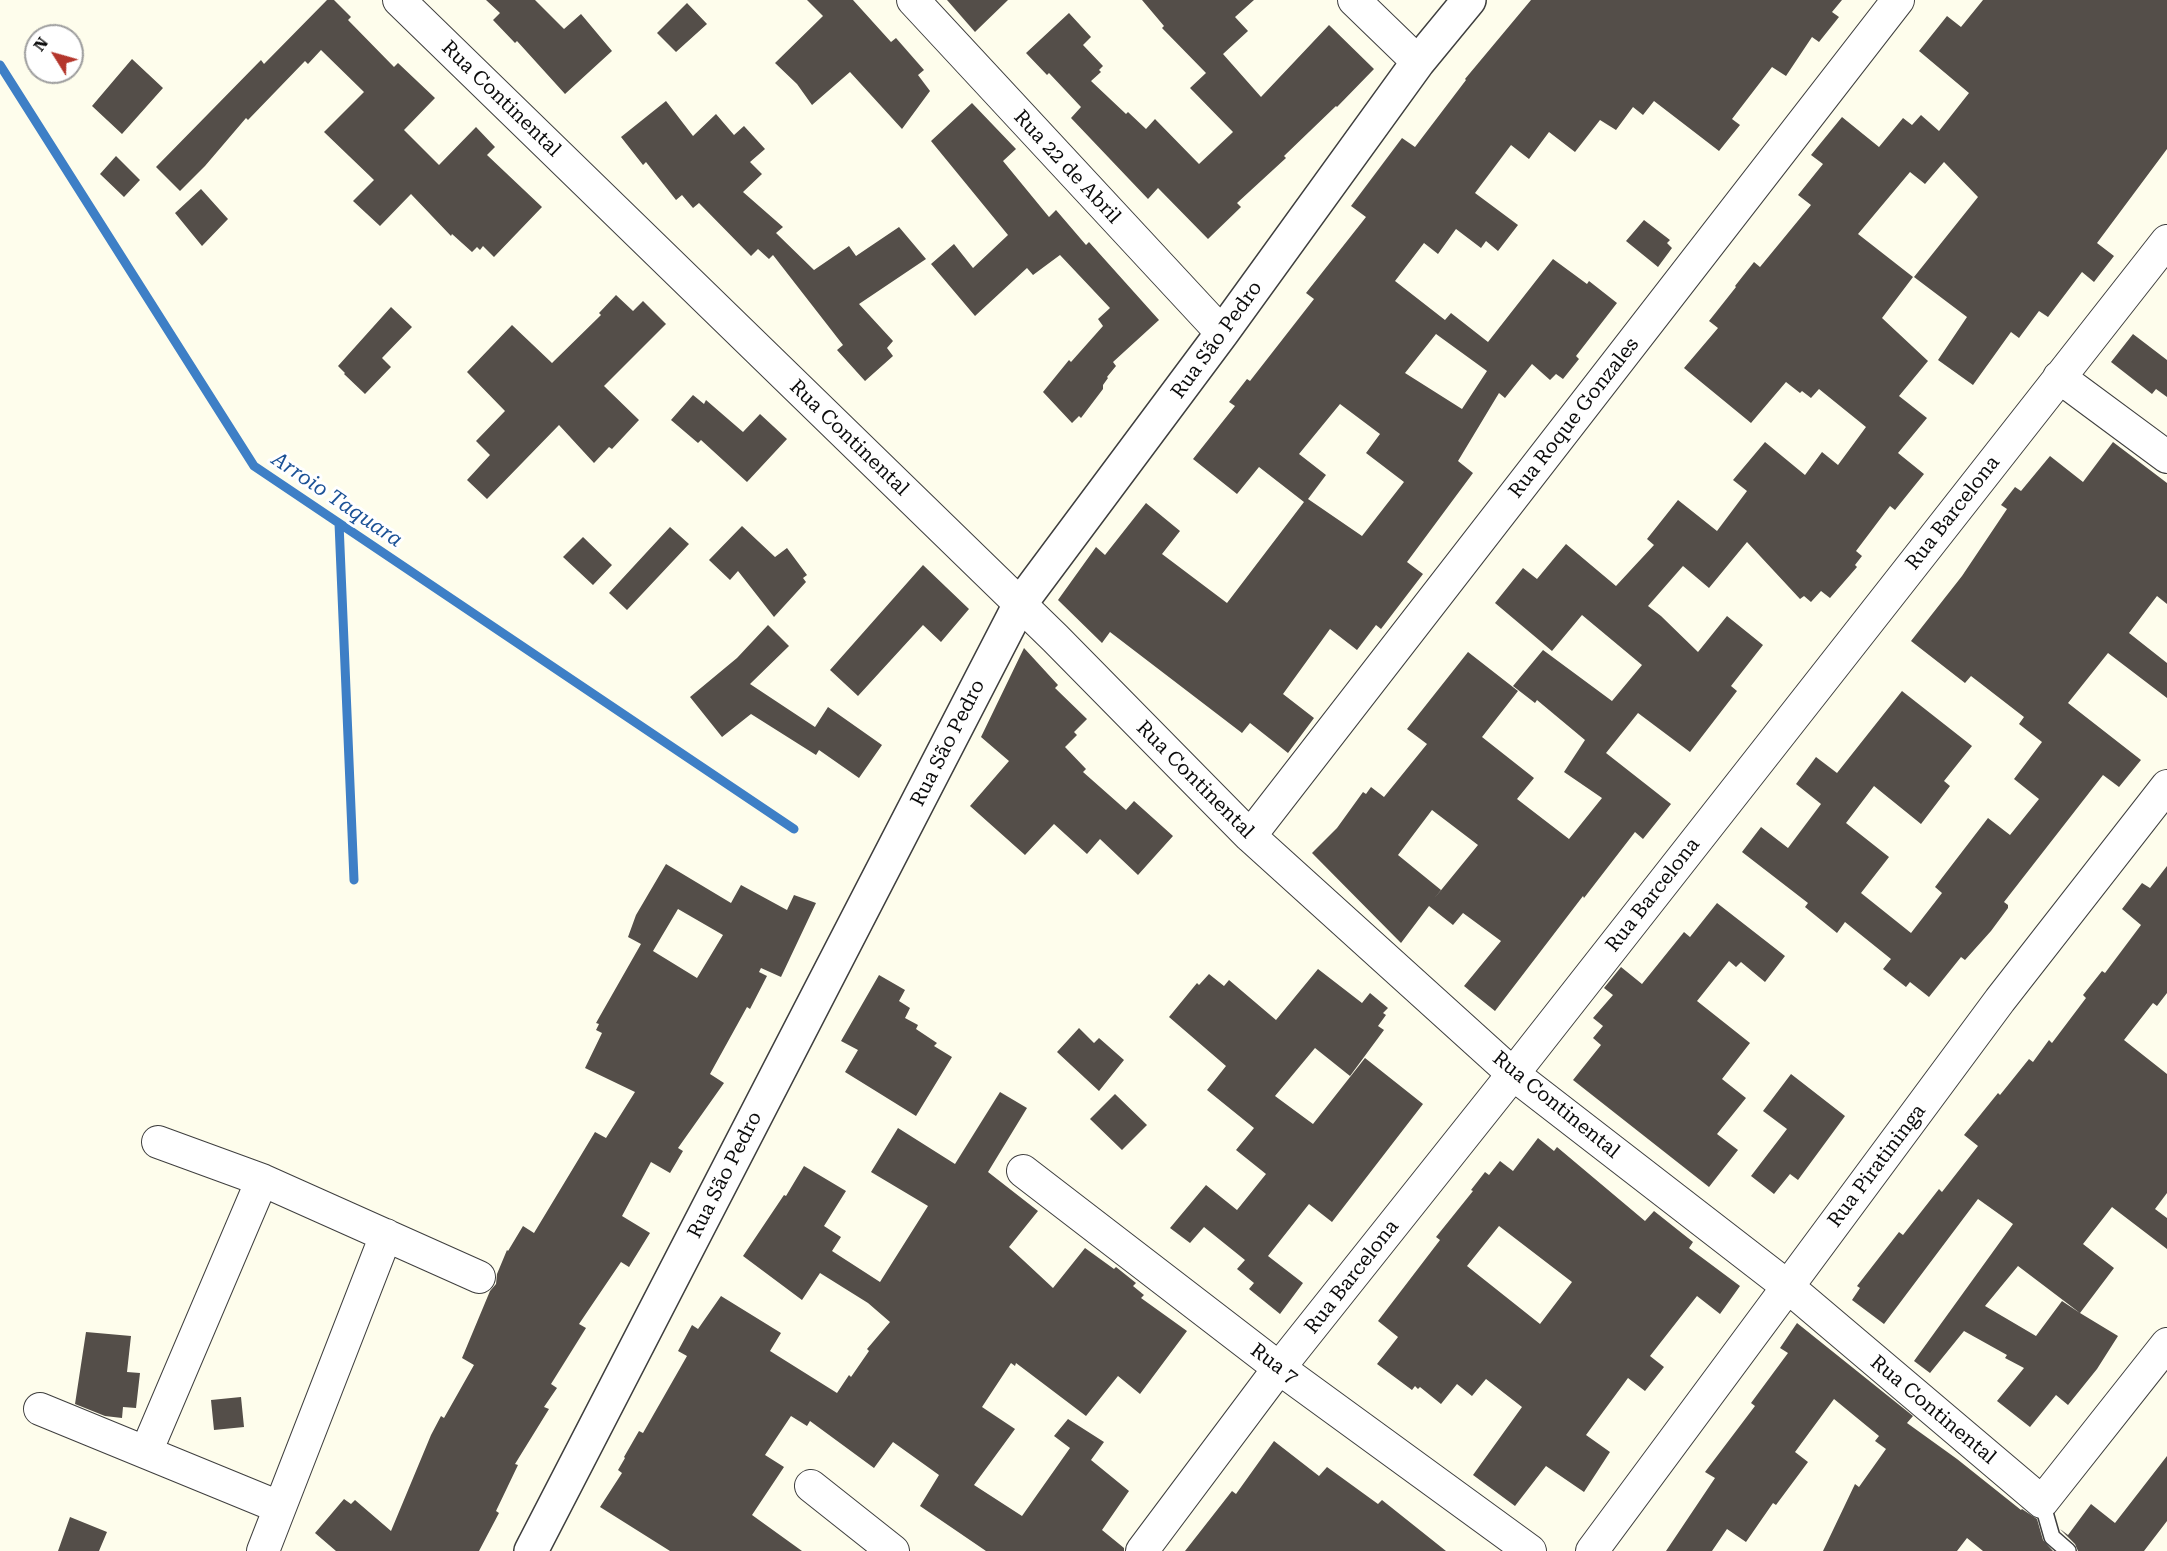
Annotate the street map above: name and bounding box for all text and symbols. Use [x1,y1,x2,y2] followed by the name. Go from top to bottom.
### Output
[24,24,84,84] north arrow
[30,33,52,55] text: N
[436,36,566,162] street label: Rua Continental
[1008,105,1126,229] street label: Rua 22 de Abril
[1166,277,1268,403] street label: Rua São Pedro
[1504,333,1644,503] street label: Rua Roque Gonzales
[784,375,914,501] street label: Rua Continental
[267,447,407,553] water label: Arroio Taquara
[1901,451,2005,575] street label: Rua Barcelona
[906,676,990,810] street label: Rua São Pedro
[1131,716,1259,844] street label: Rua Continental
[1601,833,1705,957] street label: Rua Barcelona
[1488,1046,1624,1164] street label: Rua Continental
[1823,1100,1931,1232] street label: Rua Piratininga
[683,1108,767,1242] street label: Rua São Pedro
[1300,1215,1404,1339] street label: Rua Barcelona
[1246,1338,1302,1390] street label: Rua 7
[1865,1351,2001,1469] street label: Rua Continental

